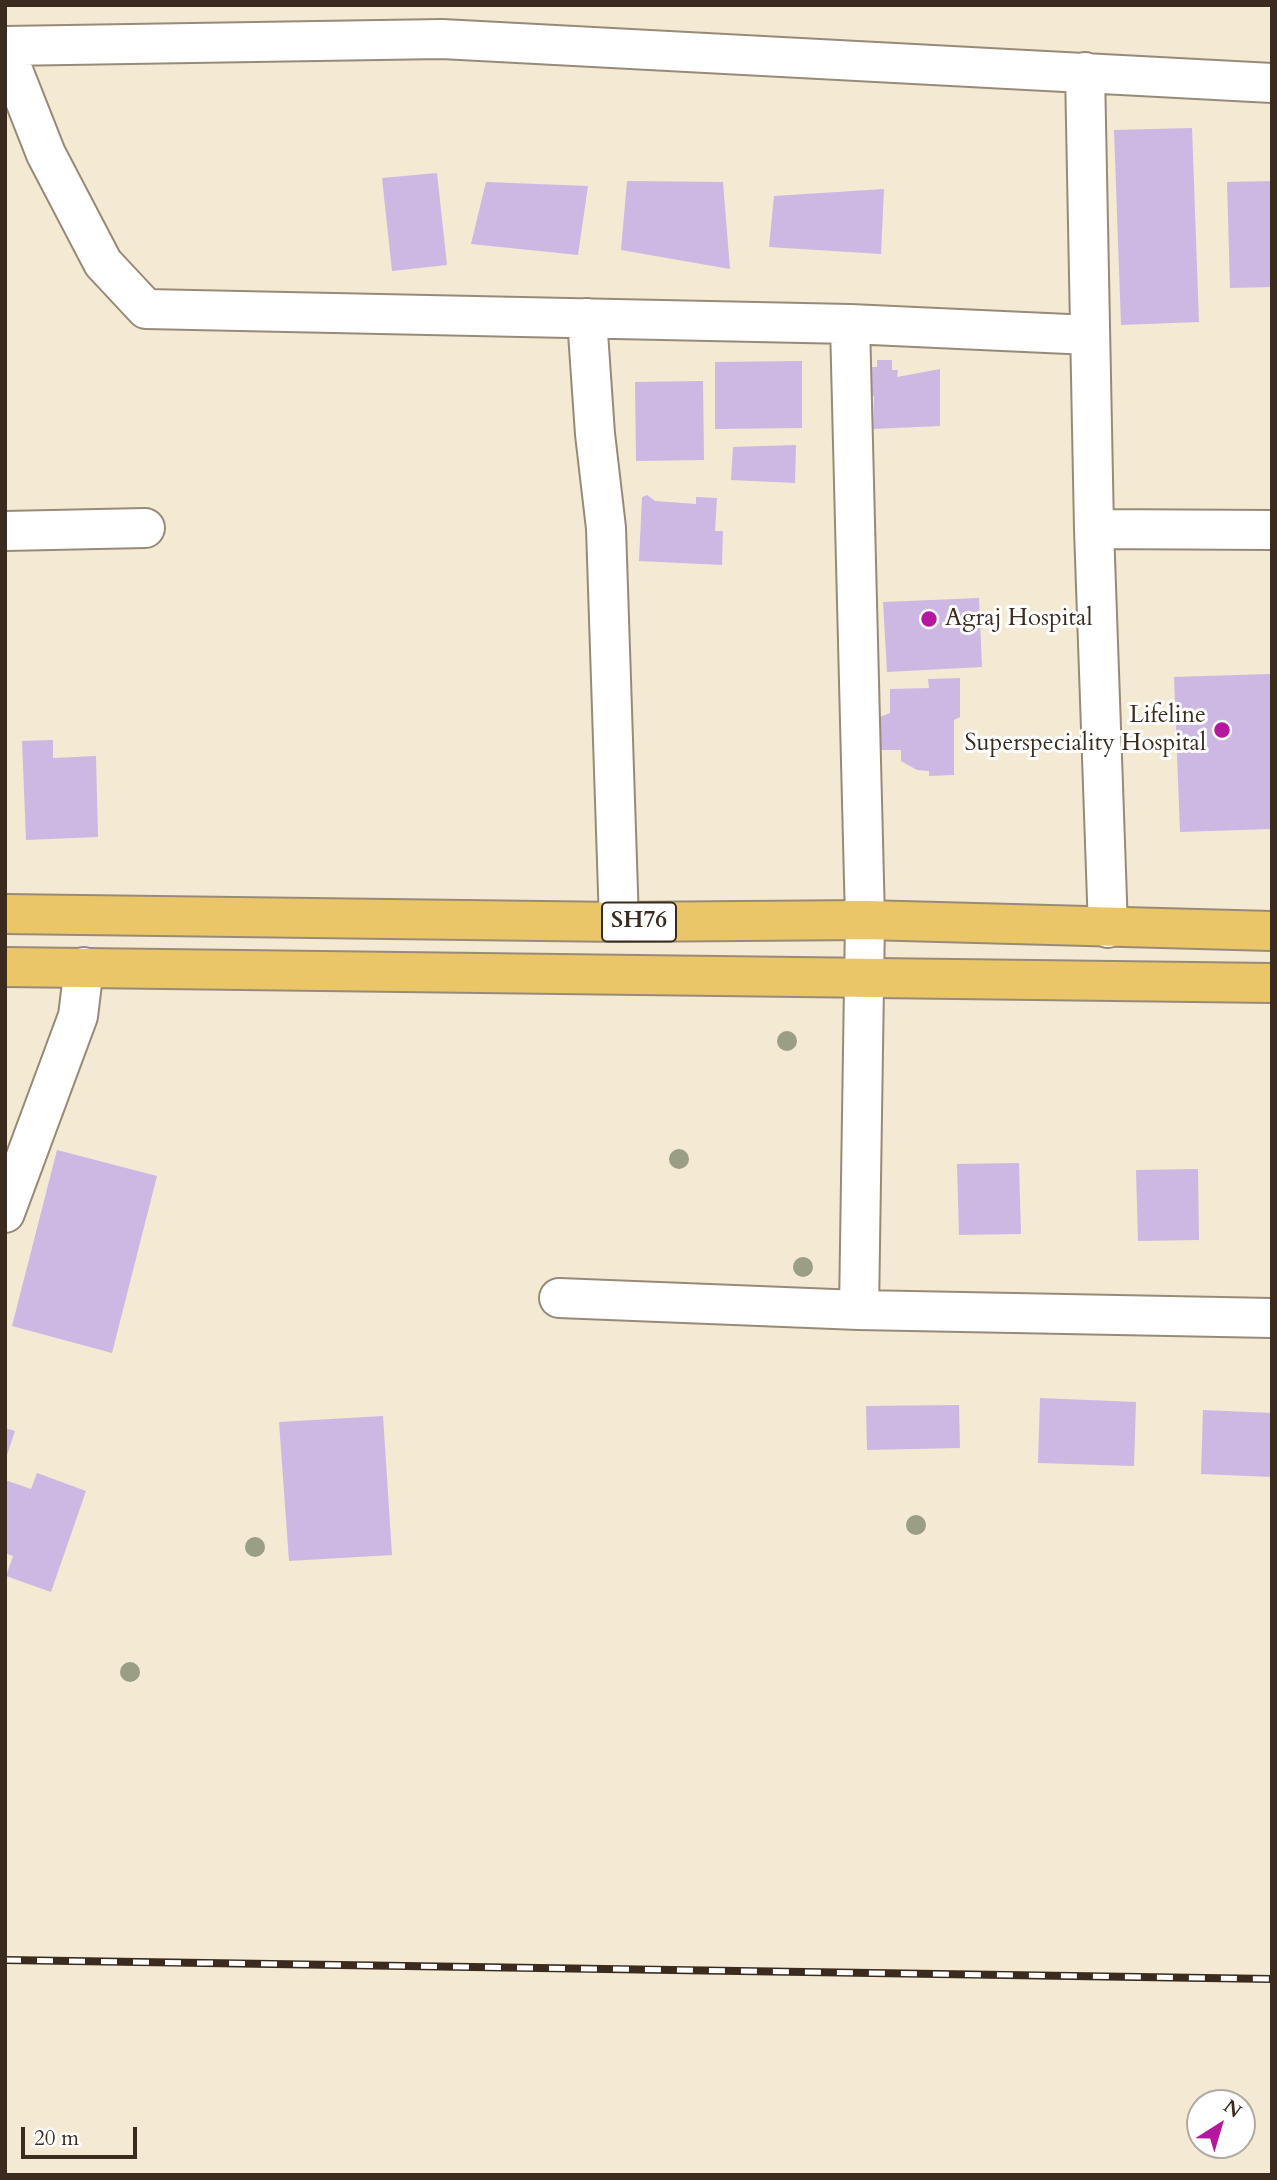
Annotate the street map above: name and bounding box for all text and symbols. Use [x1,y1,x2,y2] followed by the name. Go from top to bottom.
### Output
[945,605,1093,633] place label: Agraj Hospital
[919,609,939,629] marker: Agraj Hospital
[964,702,1206,758] place label: Lifeline Superspeciality Hospital
[1212,720,1232,740] marker: Lifeline Superspeciality Hospital
[602,903,676,942] road number: SH76
[1186,2089,1256,2159] north arrow
[1218,2093,1247,2124] text: N
[24,2114,140,2158] scale bar
[34,2124,79,2153] text: 20 m

